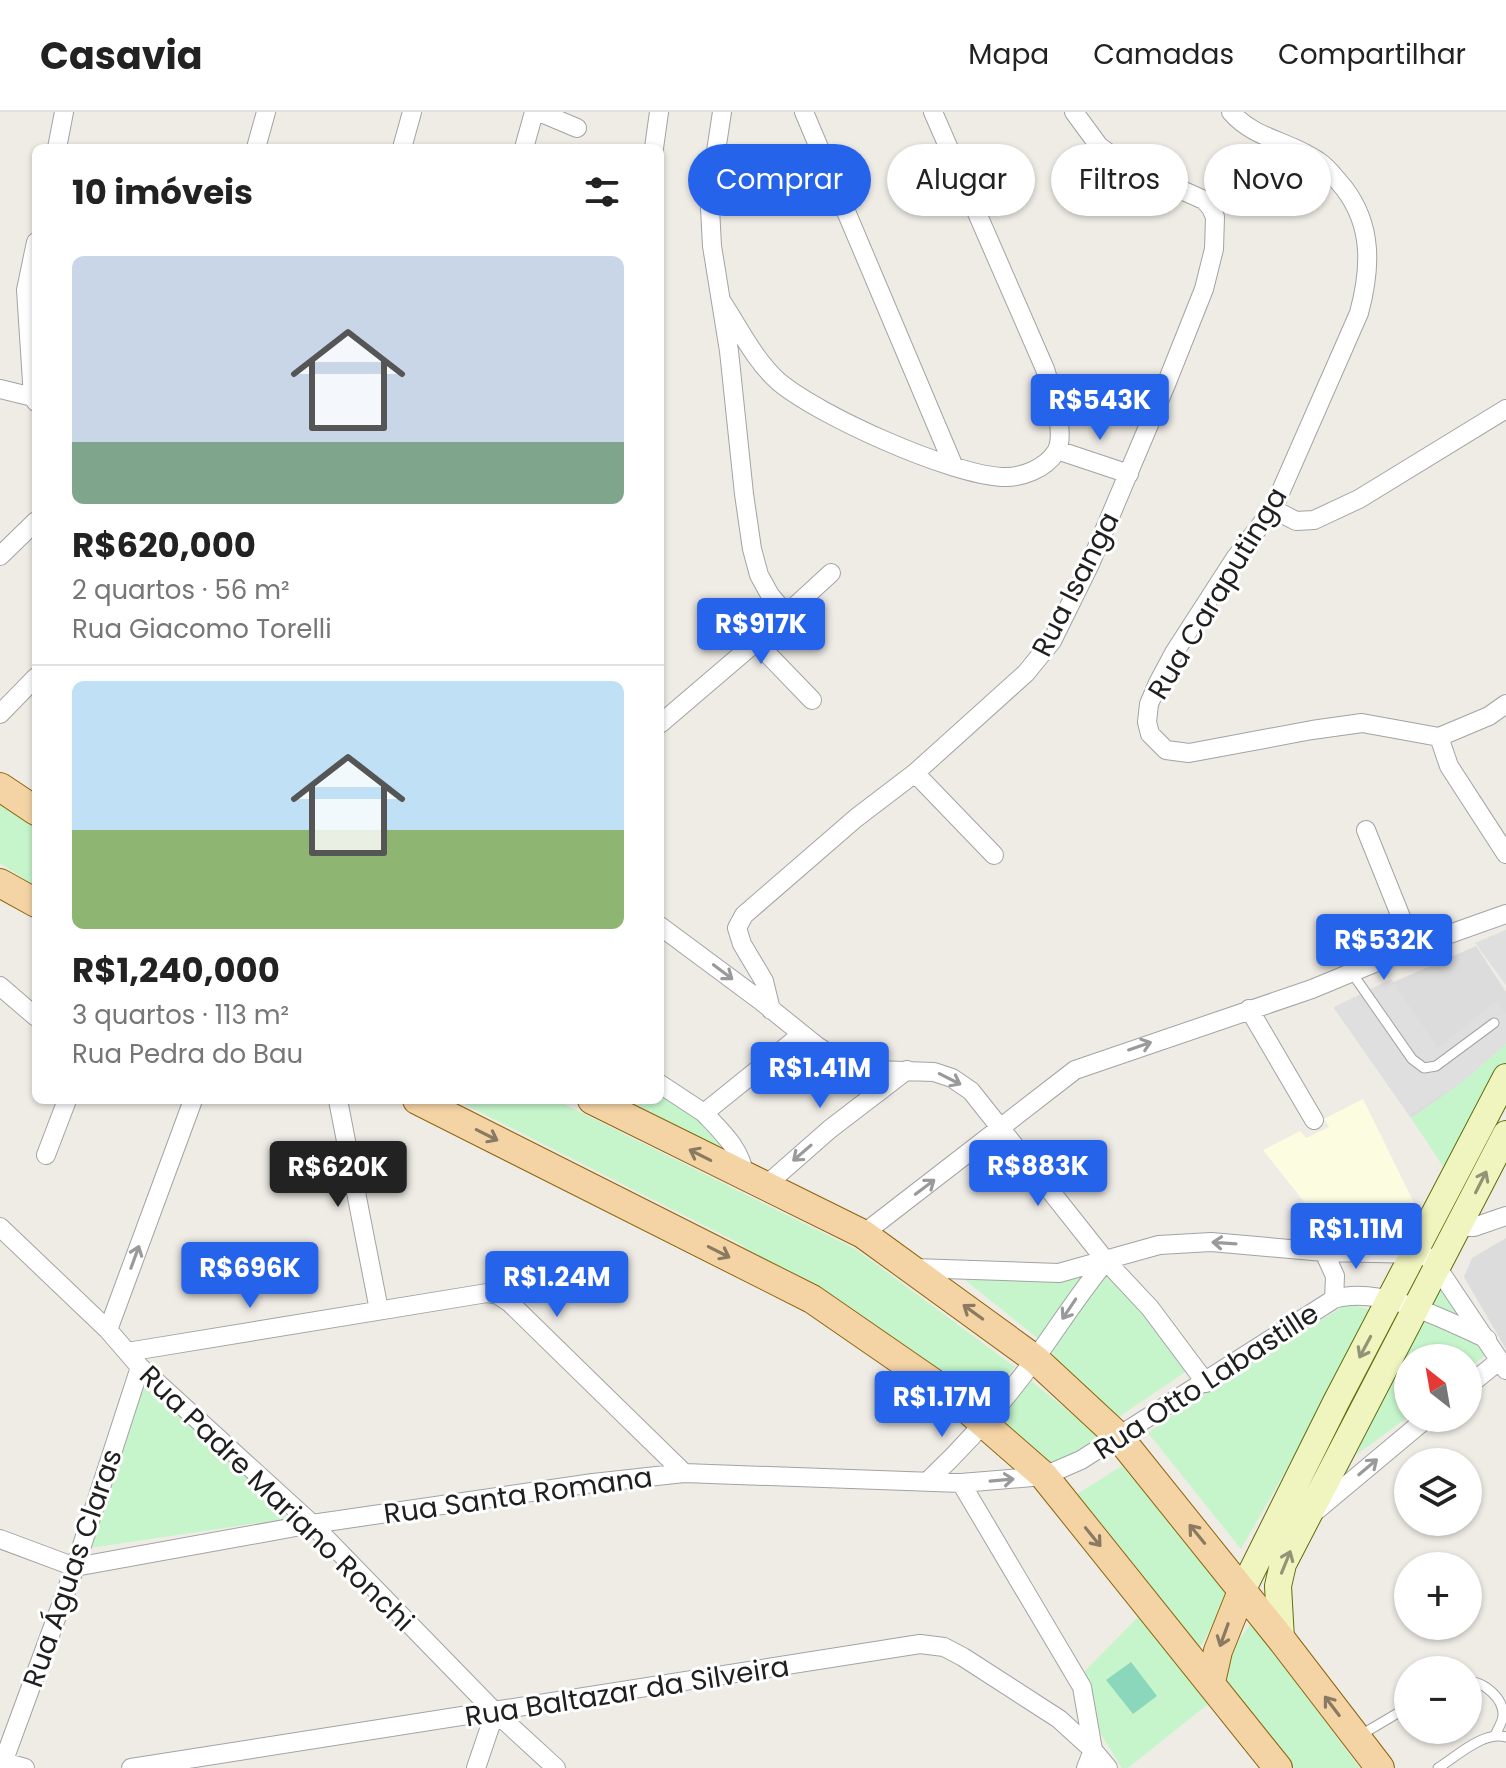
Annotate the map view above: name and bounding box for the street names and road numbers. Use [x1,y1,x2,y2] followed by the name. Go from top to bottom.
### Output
[1139,480,1296,707] street label: Rua Caraputinga
[1022,505,1129,663] street label: Rua Isanga
[1086,1294,1326,1469] street label: Rua Otto Labastille
[131,1357,423,1640] street label: Rua Padre Mariano Ronchi
[13,1444,132,1692] street label: Rua Águas Claras
[381,1457,655,1534] street label: Rua Santa Romana
[462,1647,792,1736] street label: Rua Baltazar da Silveira

